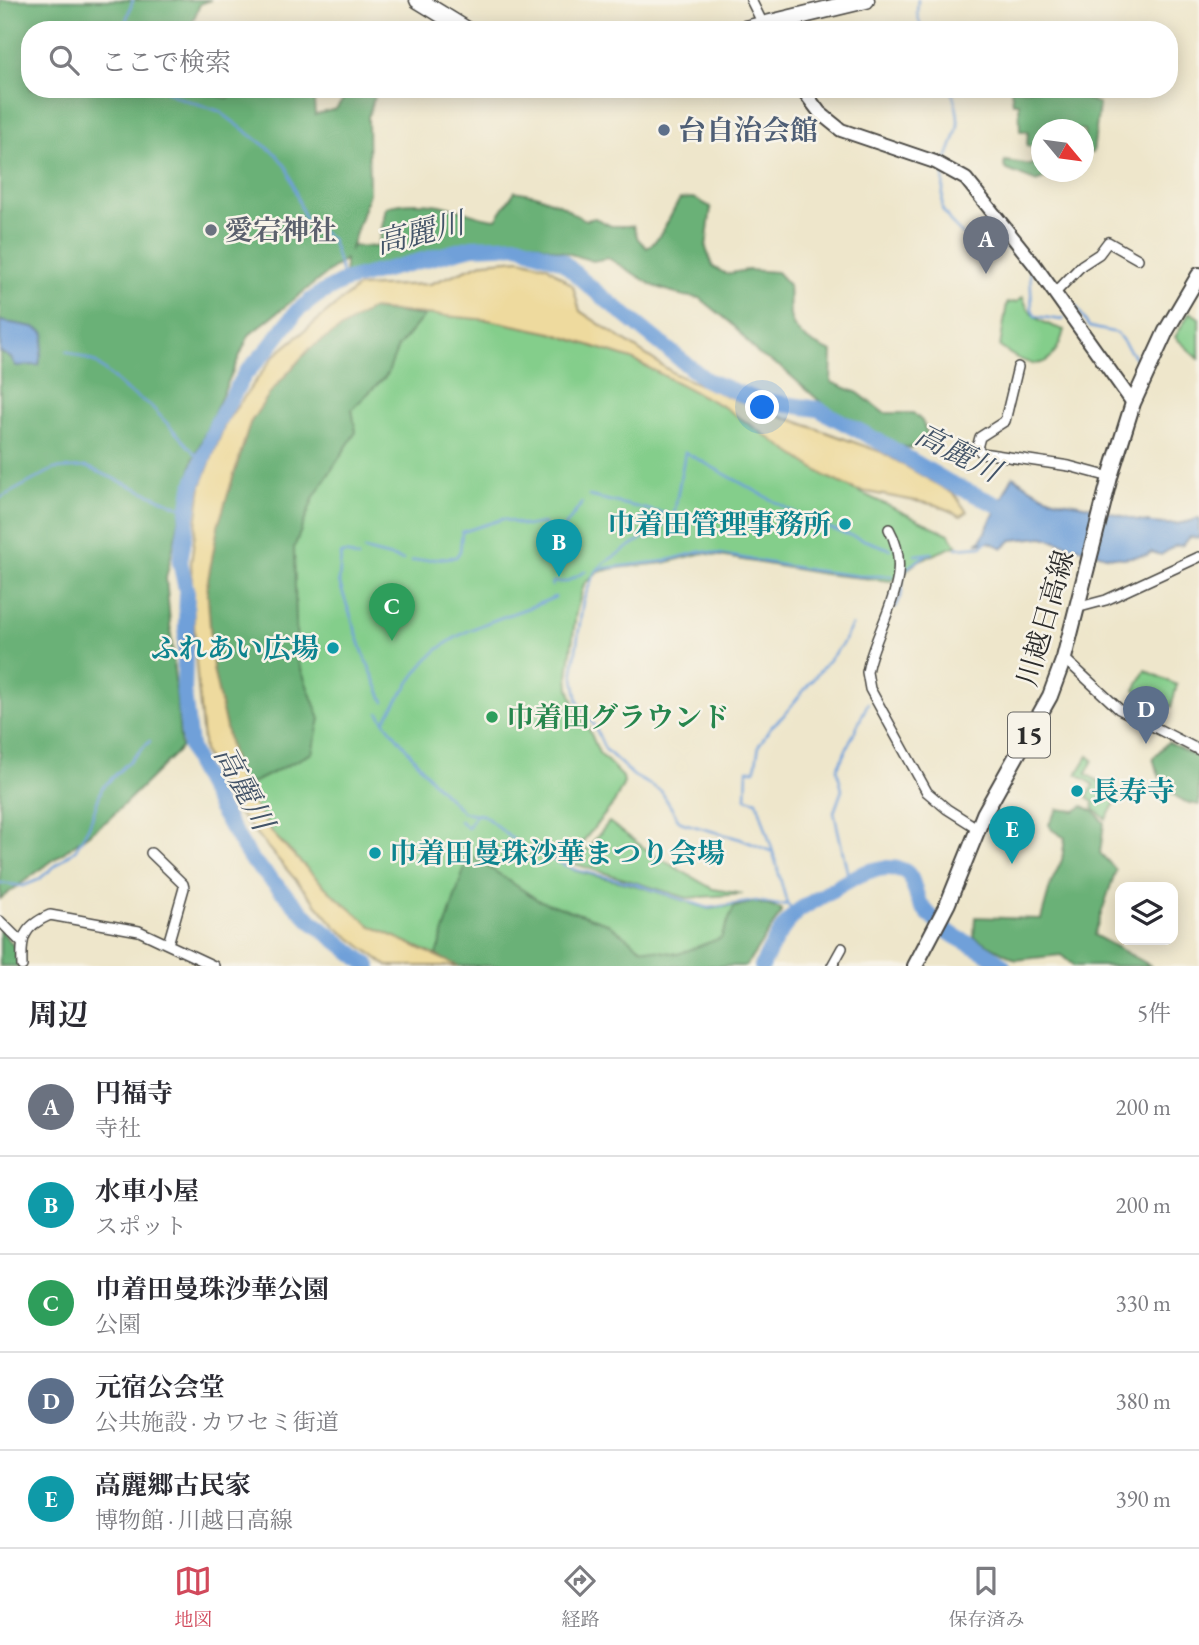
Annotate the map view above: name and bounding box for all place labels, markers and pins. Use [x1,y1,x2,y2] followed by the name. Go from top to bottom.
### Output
[678,112,818,148] place label: 台自治会館
[656,122,672,138] marker: 台自治会館
[225,212,337,248] place label: 愛宕神社
[963,216,1009,274] pin: A
[203,222,219,238] marker: 愛宕神社
[607,506,831,542] place label: 巾着田管理事務所
[837,516,853,532] marker: 巾着田管理事務所
[536,519,582,577] pin: B
[369,583,415,641] pin: C
[151,630,319,666] place label: ふれあい広場
[325,640,341,656] marker: ふれあい広場
[1123,686,1169,744] pin: D
[506,699,730,735] place label: 巾着田グラウンド
[484,709,500,725] marker: 巾着田グラウンド
[1091,773,1175,809] place label: 長寿寺
[1069,783,1085,799] marker: 長寿寺
[989,806,1035,864] pin: E
[389,835,725,871] place label: 巾着田曼珠沙華まつり会場
[367,845,383,861] marker: 巾着田曼珠沙華まつり会場

